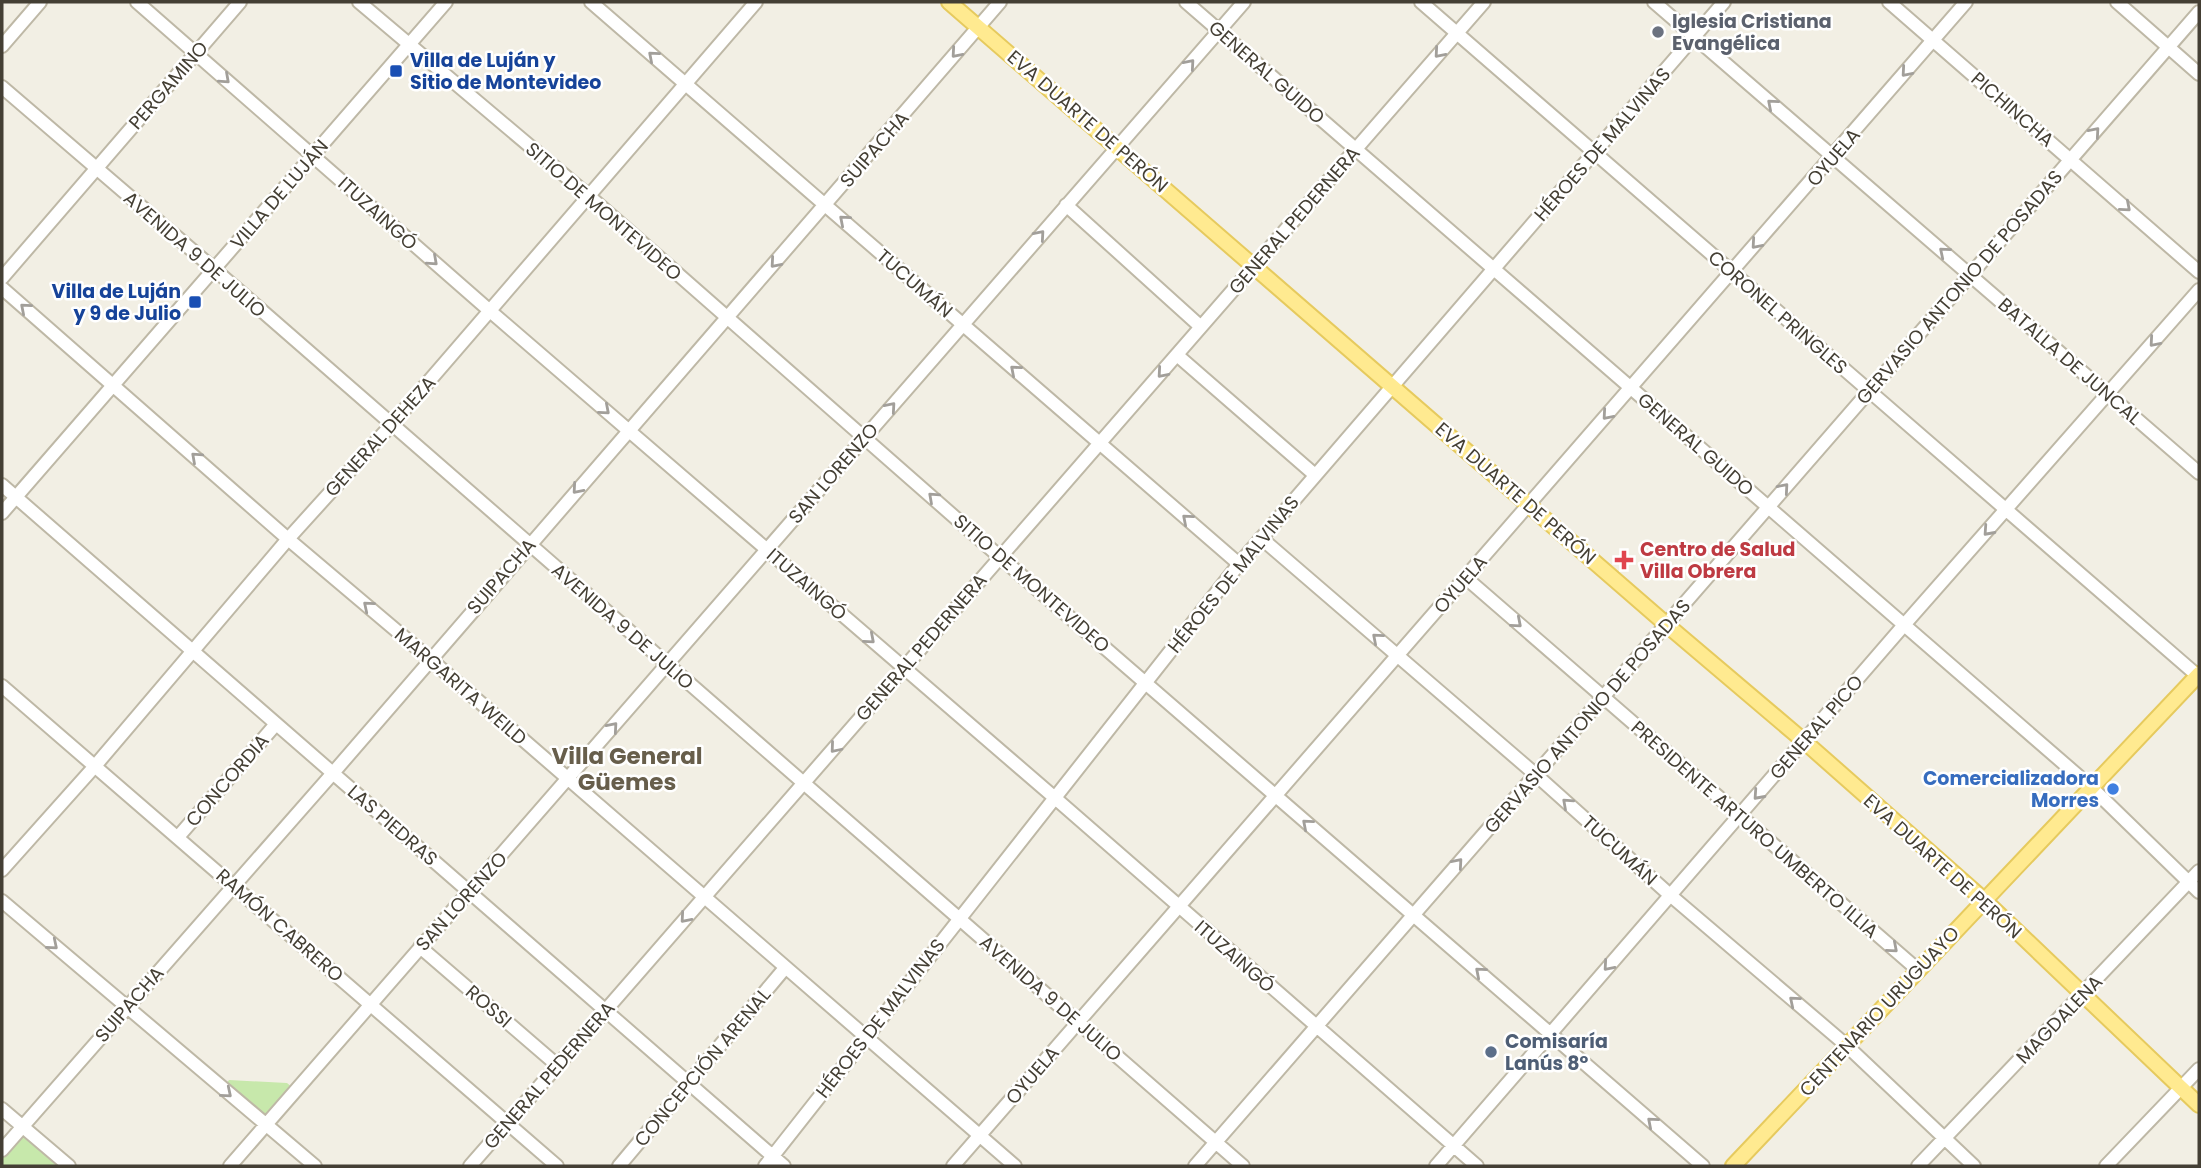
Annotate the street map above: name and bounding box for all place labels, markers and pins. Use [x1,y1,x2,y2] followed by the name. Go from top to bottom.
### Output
[1672,8,1832,57] place label: Iglesia Cristiana Evangélica
[1650,24,1666,40] marker: Iglesia Cristiana Evangélica
[410,47,601,96] place label: Villa de Luján y Sitio de Montevideo
[388,63,404,79] marker: Villa de Luján y Sitio de Montevideo
[52,278,181,327] place label: Villa de Luján y 9 de Julio
[187,294,203,310] marker: Villa de Luján y 9 de Julio
[1640,536,1796,585] place label: Centro de Salud Villa Obrera
[1614,550,1634,570] marker: Centro de Salud Villa Obrera
[1923,765,2099,814] place label: Comercializadora Morres
[2105,781,2121,797] marker: Comercializadora Morres
[1505,1028,1608,1077] place label: Comisaría Lanús 8°
[1483,1044,1499,1060] marker: Comisaría Lanús 8°

